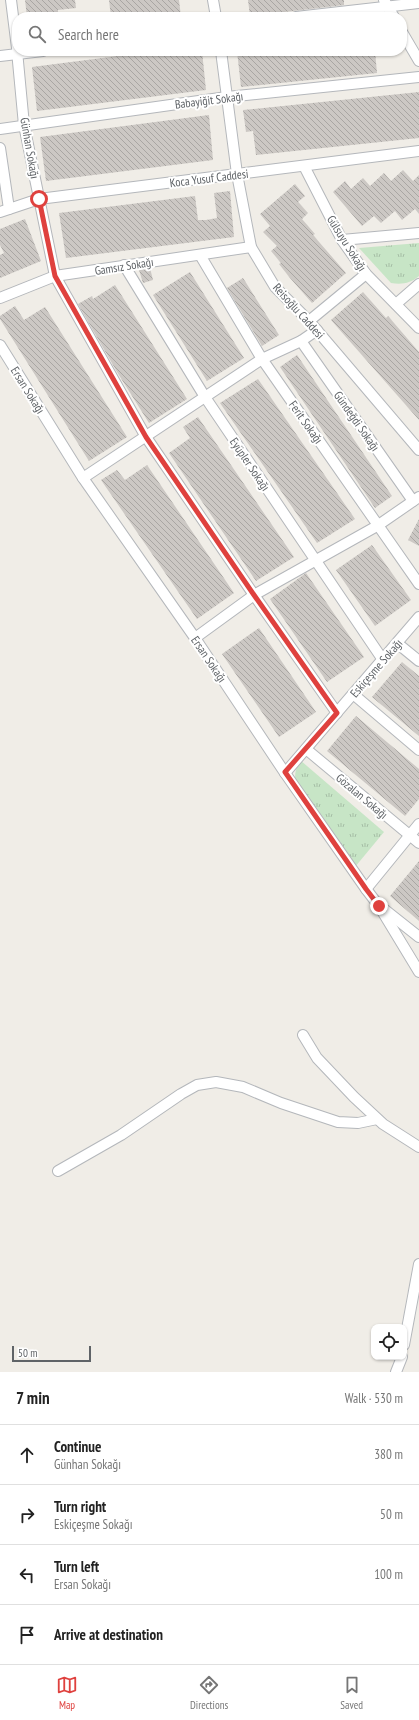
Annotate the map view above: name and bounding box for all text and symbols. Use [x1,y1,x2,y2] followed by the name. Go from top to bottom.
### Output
[12,12,407,56] search box
[26,23,48,45] icon: search
[58,25,119,44] text: Search here
[174,88,244,112] street label: Babayiğit Sokağı
[17,116,43,180] street label: Günhan Sokağı
[169,166,249,190] street label: Koca Yusuf Caddesi
[30,190,48,208] route start
[324,212,370,274] street label: Gülsuyu Sokağı
[94,254,154,278] street label: Gamsız Sokağı
[270,280,328,342] street label: Reisoğlu Caddesi
[8,364,48,416] street label: Ersan Sokağı
[331,388,383,454] street label: Gündeğdi Sokağı
[286,398,326,446] street label: Ferit Sokağı
[227,434,273,494] street label: Eyüpler Sokağı
[188,633,230,685] street label: Ersan Sokağı
[347,636,405,700] street label: Eskiçeşme Sokağı
[333,770,391,822] street label: Gözalan Sokağı
[370,897,388,915] route end
[371,1324,407,1360] map controls
[371,1324,407,1360] button: locate
[12,1344,91,1363] scale bar
[18,1346,37,1360] text: 50 m
[16,1387,50,1409] text: 7 min
[345,1390,403,1407] text: Walk · 530 m
[54,1437,101,1456] text: Continue
[16,1444,38,1466] icon: ahead
[374,1446,403,1463] text: 380 m
[54,1456,121,1473] text: Günhan Sokağı
[54,1497,106,1516] text: Turn right
[16,1504,38,1526] icon: right
[380,1506,403,1523] text: 50 m
[54,1516,132,1533] text: Eskiçeşme Sokağı
[54,1557,99,1576] text: Turn left
[16,1564,38,1586] icon: left
[374,1566,403,1583] text: 100 m
[54,1576,111,1593] text: Ersan Sokağı
[16,1624,38,1646] icon: arrive
[54,1625,163,1644] text: Arrive at destination
[56,1674,78,1712] tab: Map
[190,1674,228,1712] tab: Directions
[340,1674,363,1712] tab: Saved

